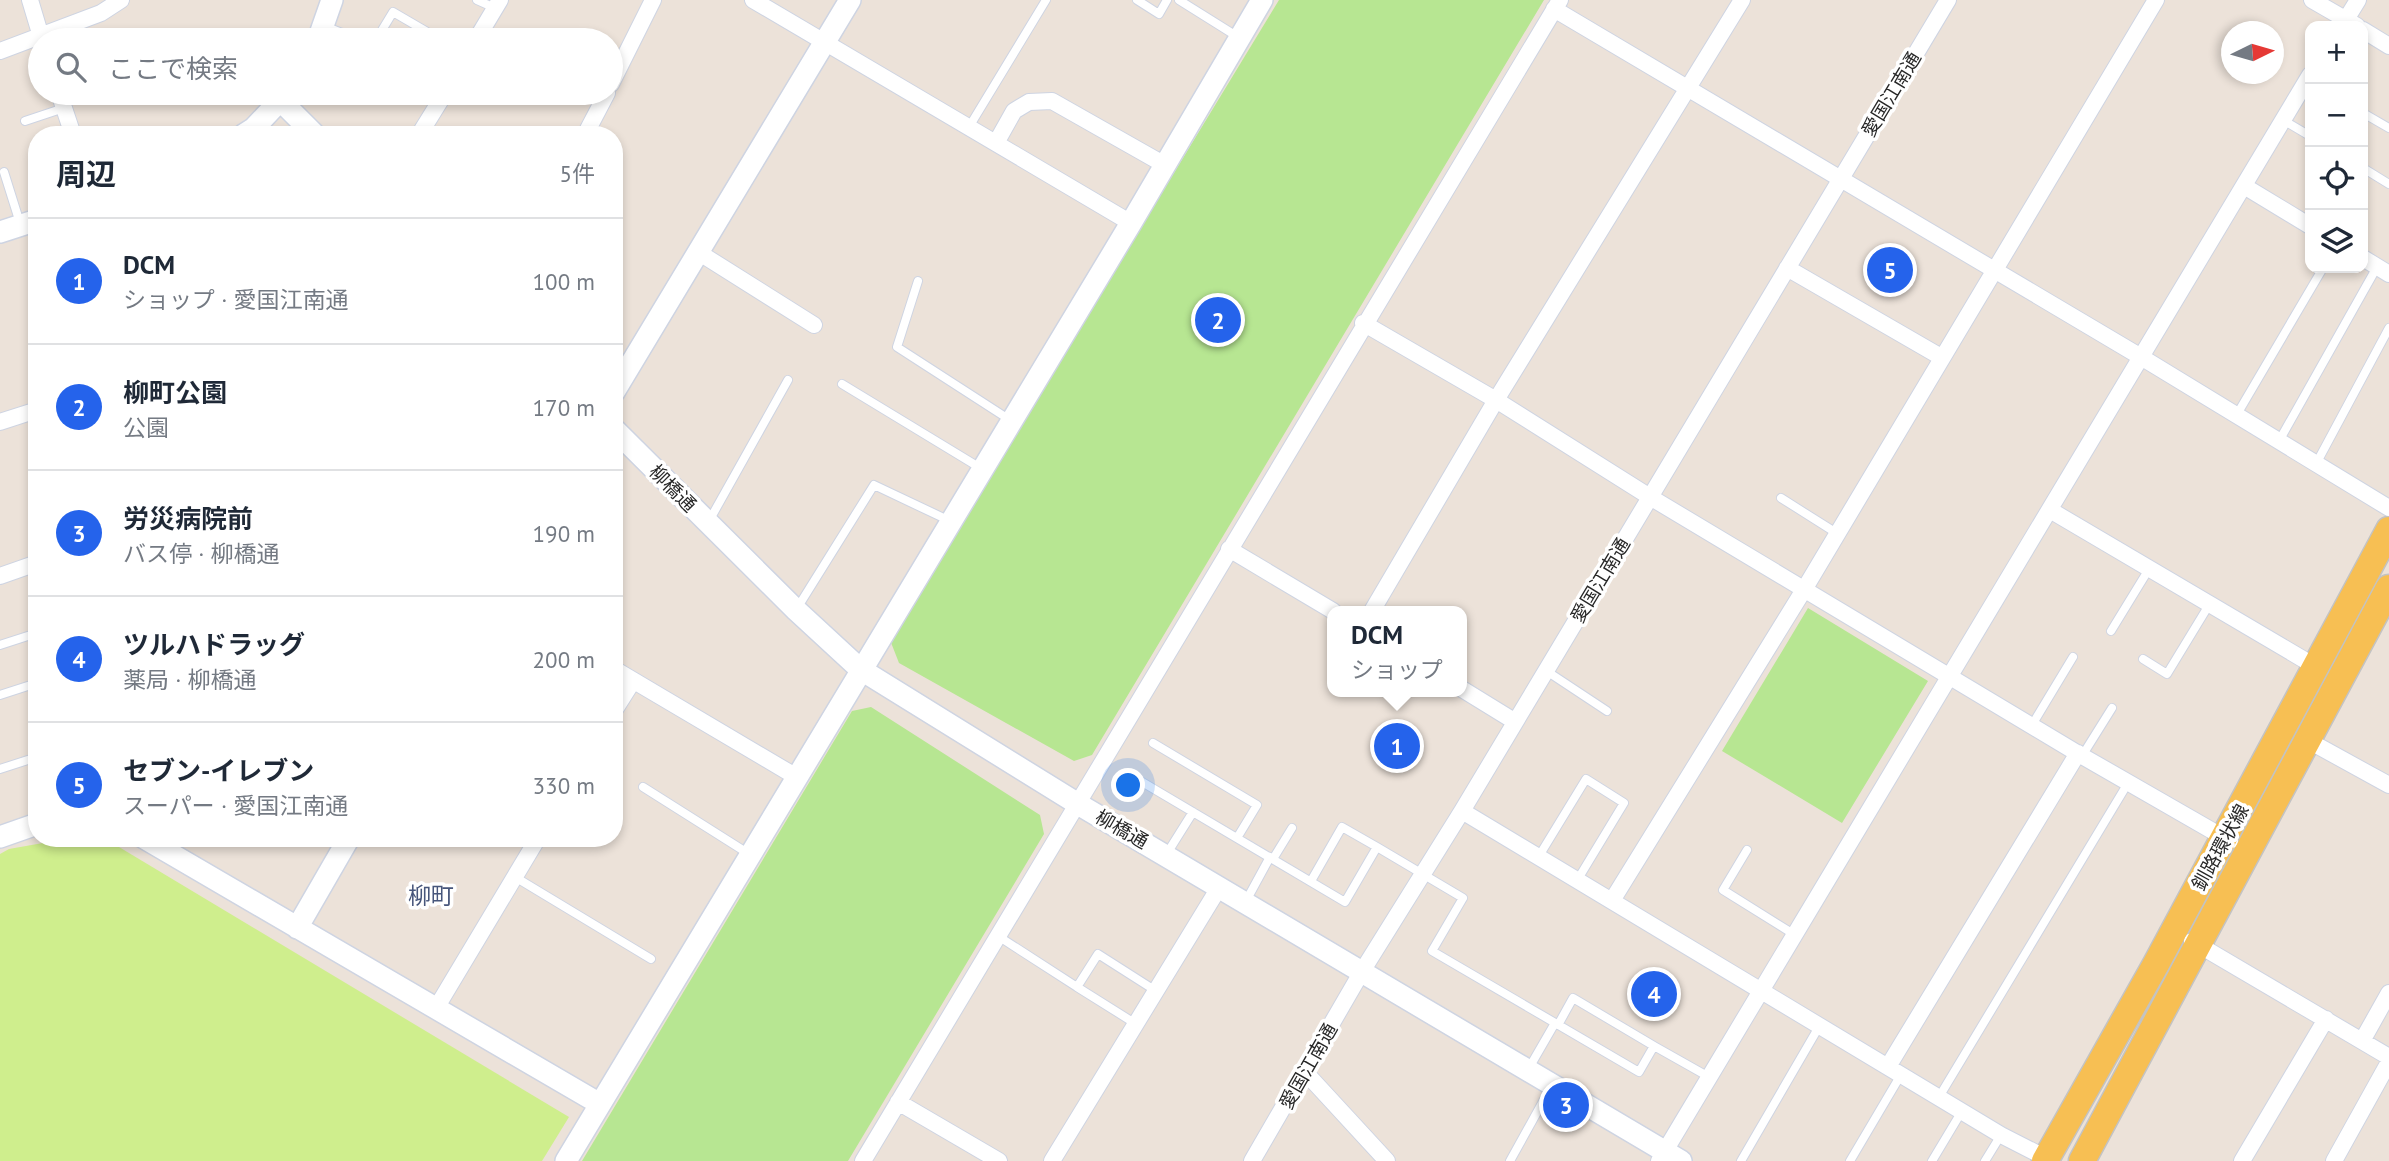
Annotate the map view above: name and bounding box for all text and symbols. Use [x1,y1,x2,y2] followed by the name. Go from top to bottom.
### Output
[2221,21,2284,84] north arrow
[2305,21,2368,273] map controls
[2305,21,2368,84] button: +
[28,28,623,105] search box
[1856,47,1926,141] street label: 愛国江南通
[52,48,90,86] icon: search
[108,52,238,85] text: ここで検索
[2305,84,2368,147] button: −
[2305,147,2368,210] button: locate
[56,154,116,193] text: 周辺
[559,159,595,188] text: 5件
[2305,210,2368,273] button: layers
[1867,244,1913,296] pin: 5
[123,248,175,281] text: DCM
[72,267,86,296] text: 1
[533,267,595,296] text: 100 m
[123,285,348,314] text: ショップ · 愛国江南通
[1195,294,1241,346] pin: 2
[123,376,227,409] text: 柳町公園
[72,393,86,422] text: 2
[533,393,595,422] text: 170 m
[123,413,169,442] text: 公園
[644,459,702,517] street label: 柳橋通
[123,502,253,535] text: 労災病院前
[72,519,86,548] text: 3
[533,519,595,548] text: 190 m
[1565,533,1635,627] street label: 愛国江南通
[123,539,279,568] text: バス停 · 柳橋通
[1327,606,1467,697] popup
[1351,618,1403,651] text: DCM
[123,628,305,661] text: ツルハドラッグ
[72,645,86,674] text: 4
[533,645,595,674] text: 200 m
[1351,655,1443,684] text: ショップ
[123,665,256,694] text: 薬局 · 柳橋通
[1374,720,1420,772] pin: 1
[123,754,314,787] text: セブン-イレブン
[1111,768,1145,802] your location
[72,771,86,800] text: 5
[533,771,595,800] text: 330 m
[123,791,348,820] text: スーパー · 愛国江南通
[2186,800,2254,894] street label: 釧路環状線
[1091,804,1153,854] street label: 柳橋通
[408,881,454,910] district label: 柳町
[1631,968,1677,1020] pin: 4
[1274,1019,1342,1113] street label: 愛国江南通
[1543,1079,1589,1131] pin: 3

